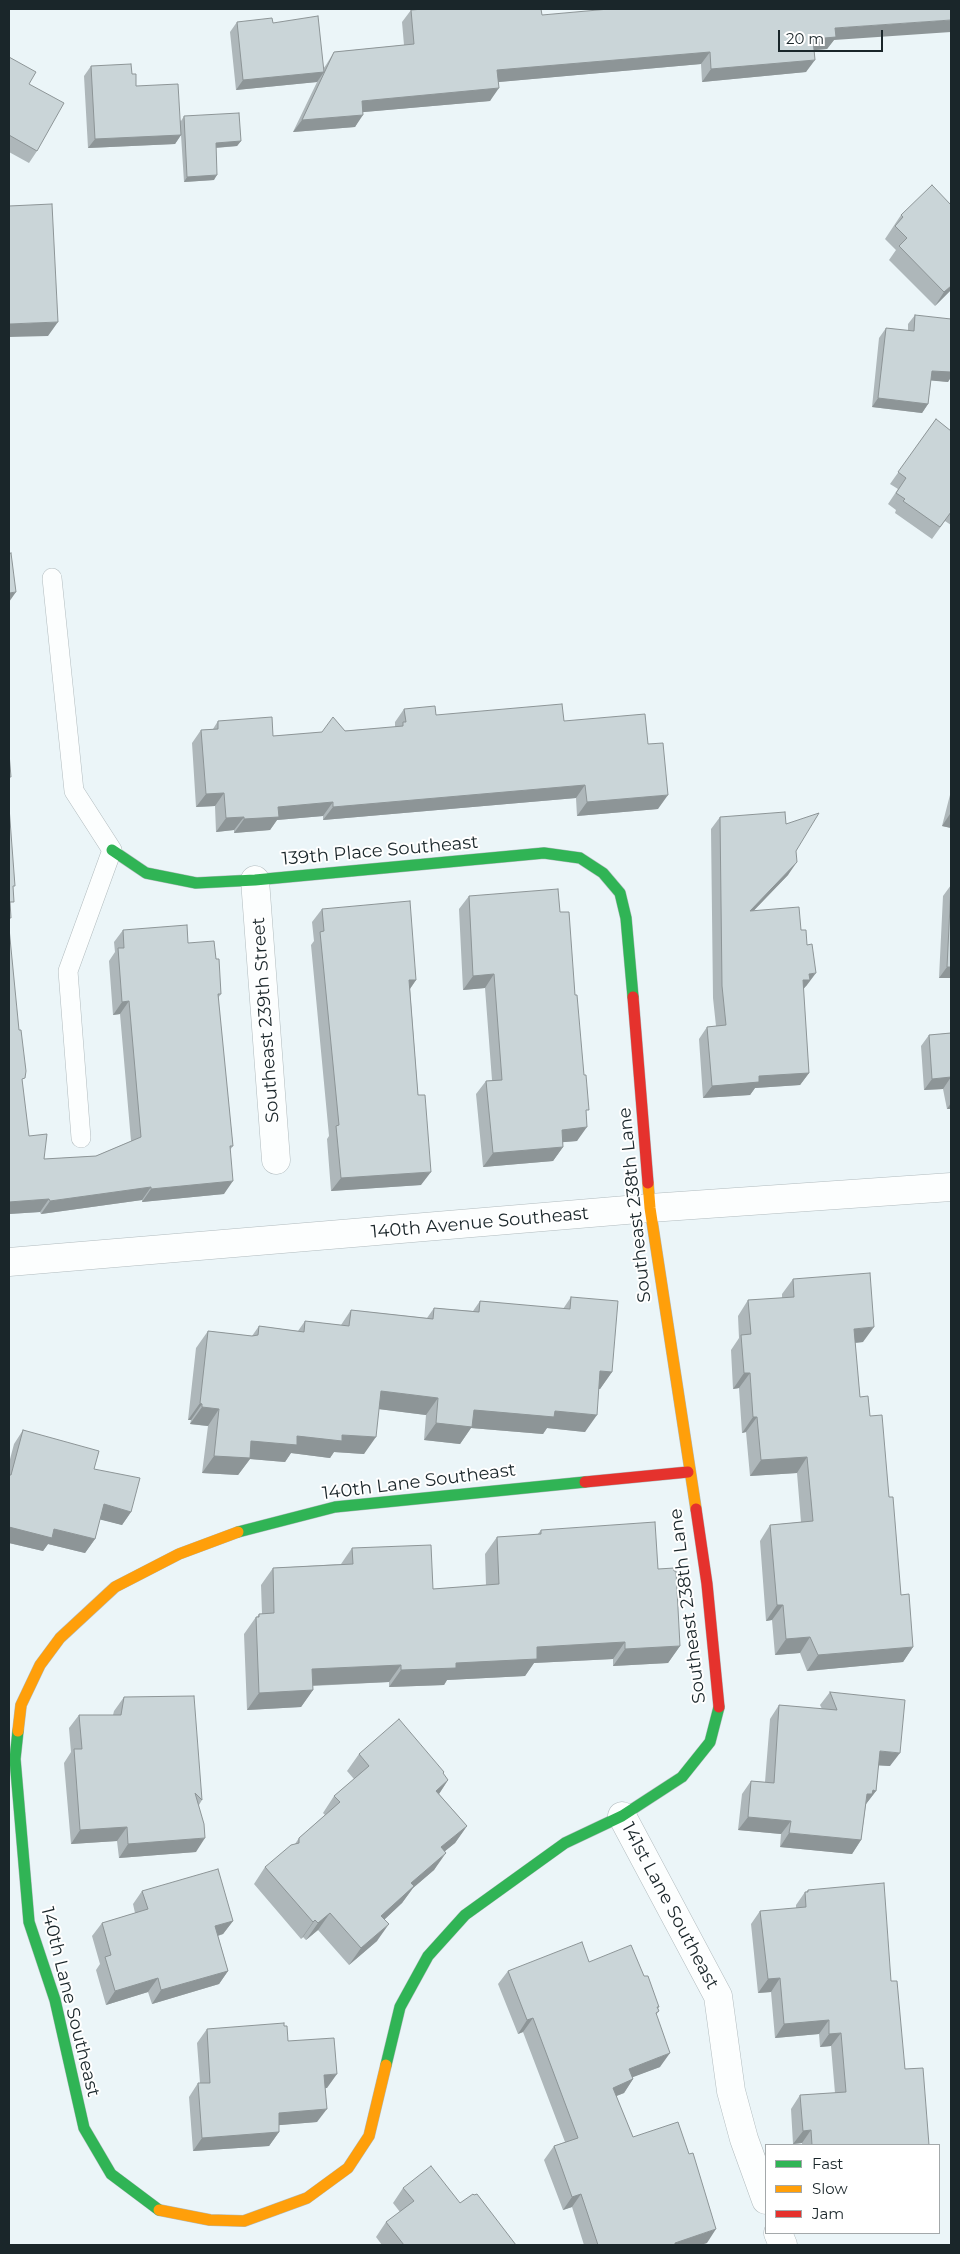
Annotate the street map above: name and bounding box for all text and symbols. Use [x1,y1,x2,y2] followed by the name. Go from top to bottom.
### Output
[780,20,885,52] scale bar
[786,29,824,48] text: 20 m
[281,832,479,870] street label: 139th Place Southeast
[248,916,284,1124] street label: Southeast 239th Street
[614,1106,656,1304] street label: Southeast 238th Lane
[370,1203,590,1243] street label: 140th Avenue Southeast
[321,1459,517,1505] street label: 140th Lane Southeast
[665,1507,711,1705] street label: Southeast 238th Lane
[617,1819,723,1993] street label: 141st Lane Southeast
[36,1905,104,2099] street label: 140th Lane Southeast
[765,2144,940,2234] legend
[812,2154,843,2173] text: Fast
[812,2179,848,2198] text: Slow
[812,2204,844,2223] text: Jam

